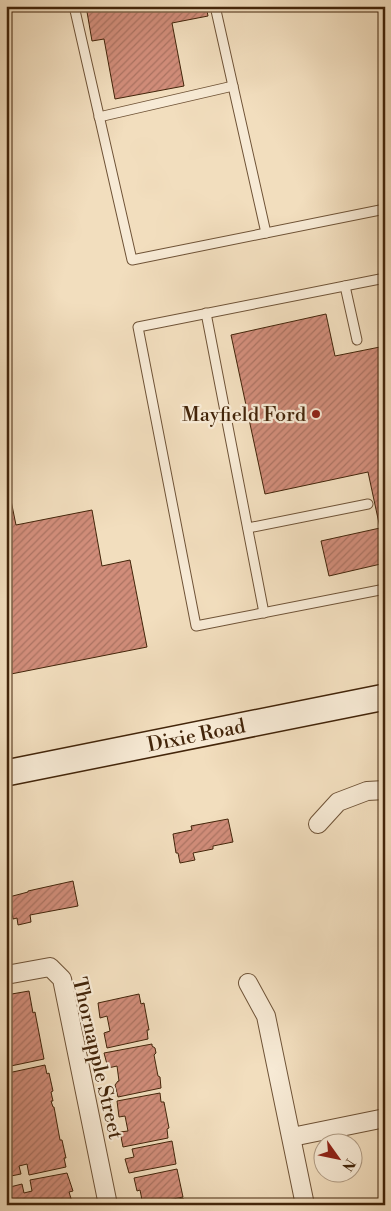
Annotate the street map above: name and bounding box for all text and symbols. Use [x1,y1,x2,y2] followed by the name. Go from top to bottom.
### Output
[182,403,307,428] place label: Mayfield Ford
[310,408,322,420] marker: Mayfield Ford
[145,714,248,758] street label: Dixie Road
[66,975,127,1142] street label: Thornapple Street
[314,1134,364,1184] north arrow
[337,1155,359,1174] text: N

